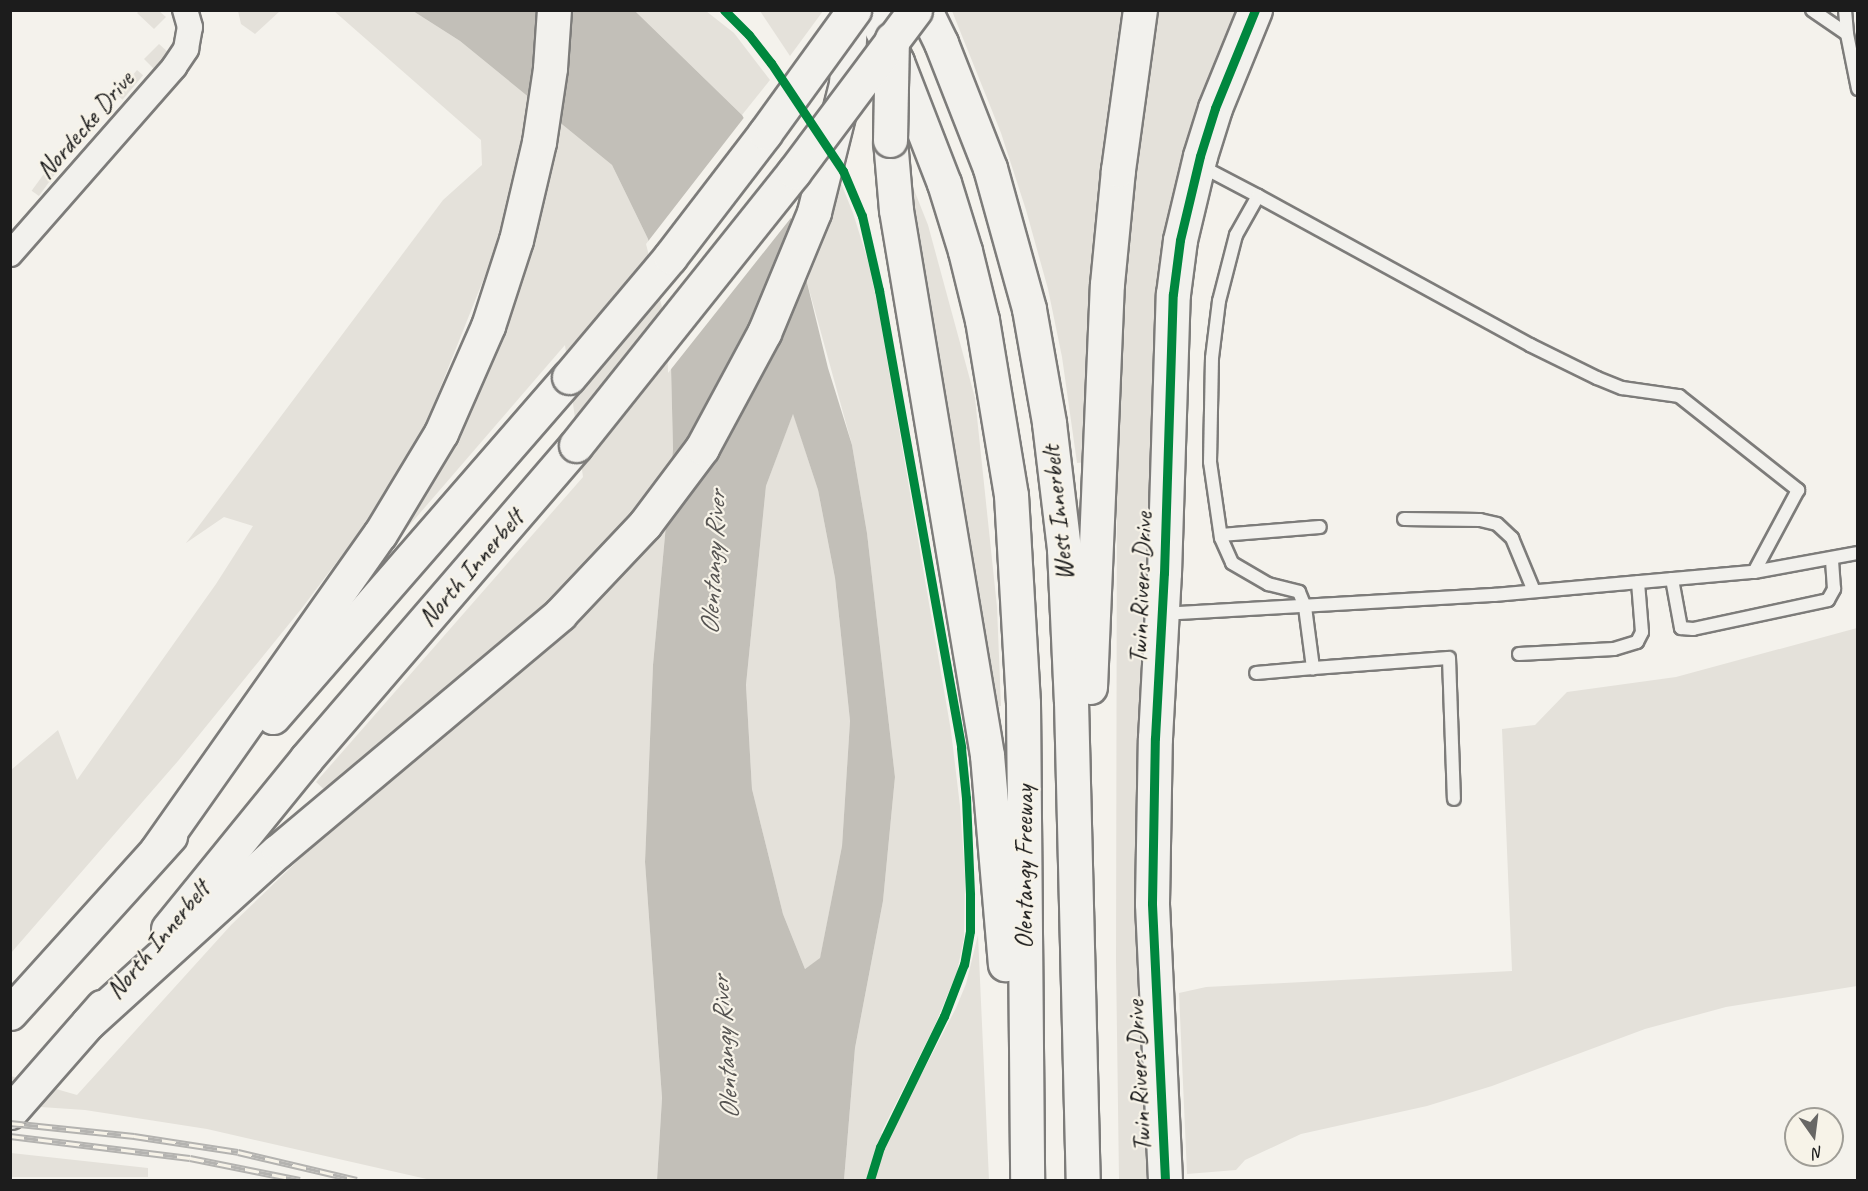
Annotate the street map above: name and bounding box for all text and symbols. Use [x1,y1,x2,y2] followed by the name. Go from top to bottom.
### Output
[29,64,141,186] street label: Nordecke Drive
[1035,444,1081,582] street label: West Innerbelt
[693,490,733,636] water label: Olentangy River
[412,503,530,633] street label: North Innerbelt
[1123,511,1159,665] street label: Twin Rivers Drive
[1008,785,1040,949] street label: Olentangy Freeway
[99,874,217,1006] street label: North Innerbelt
[704,975,746,1121] water label: Olentangy River
[1119,999,1159,1153] street label: Twin Rivers Drive
[1784,1107,1844,1167] north arrow
[1811,1142,1825,1163] text: N

